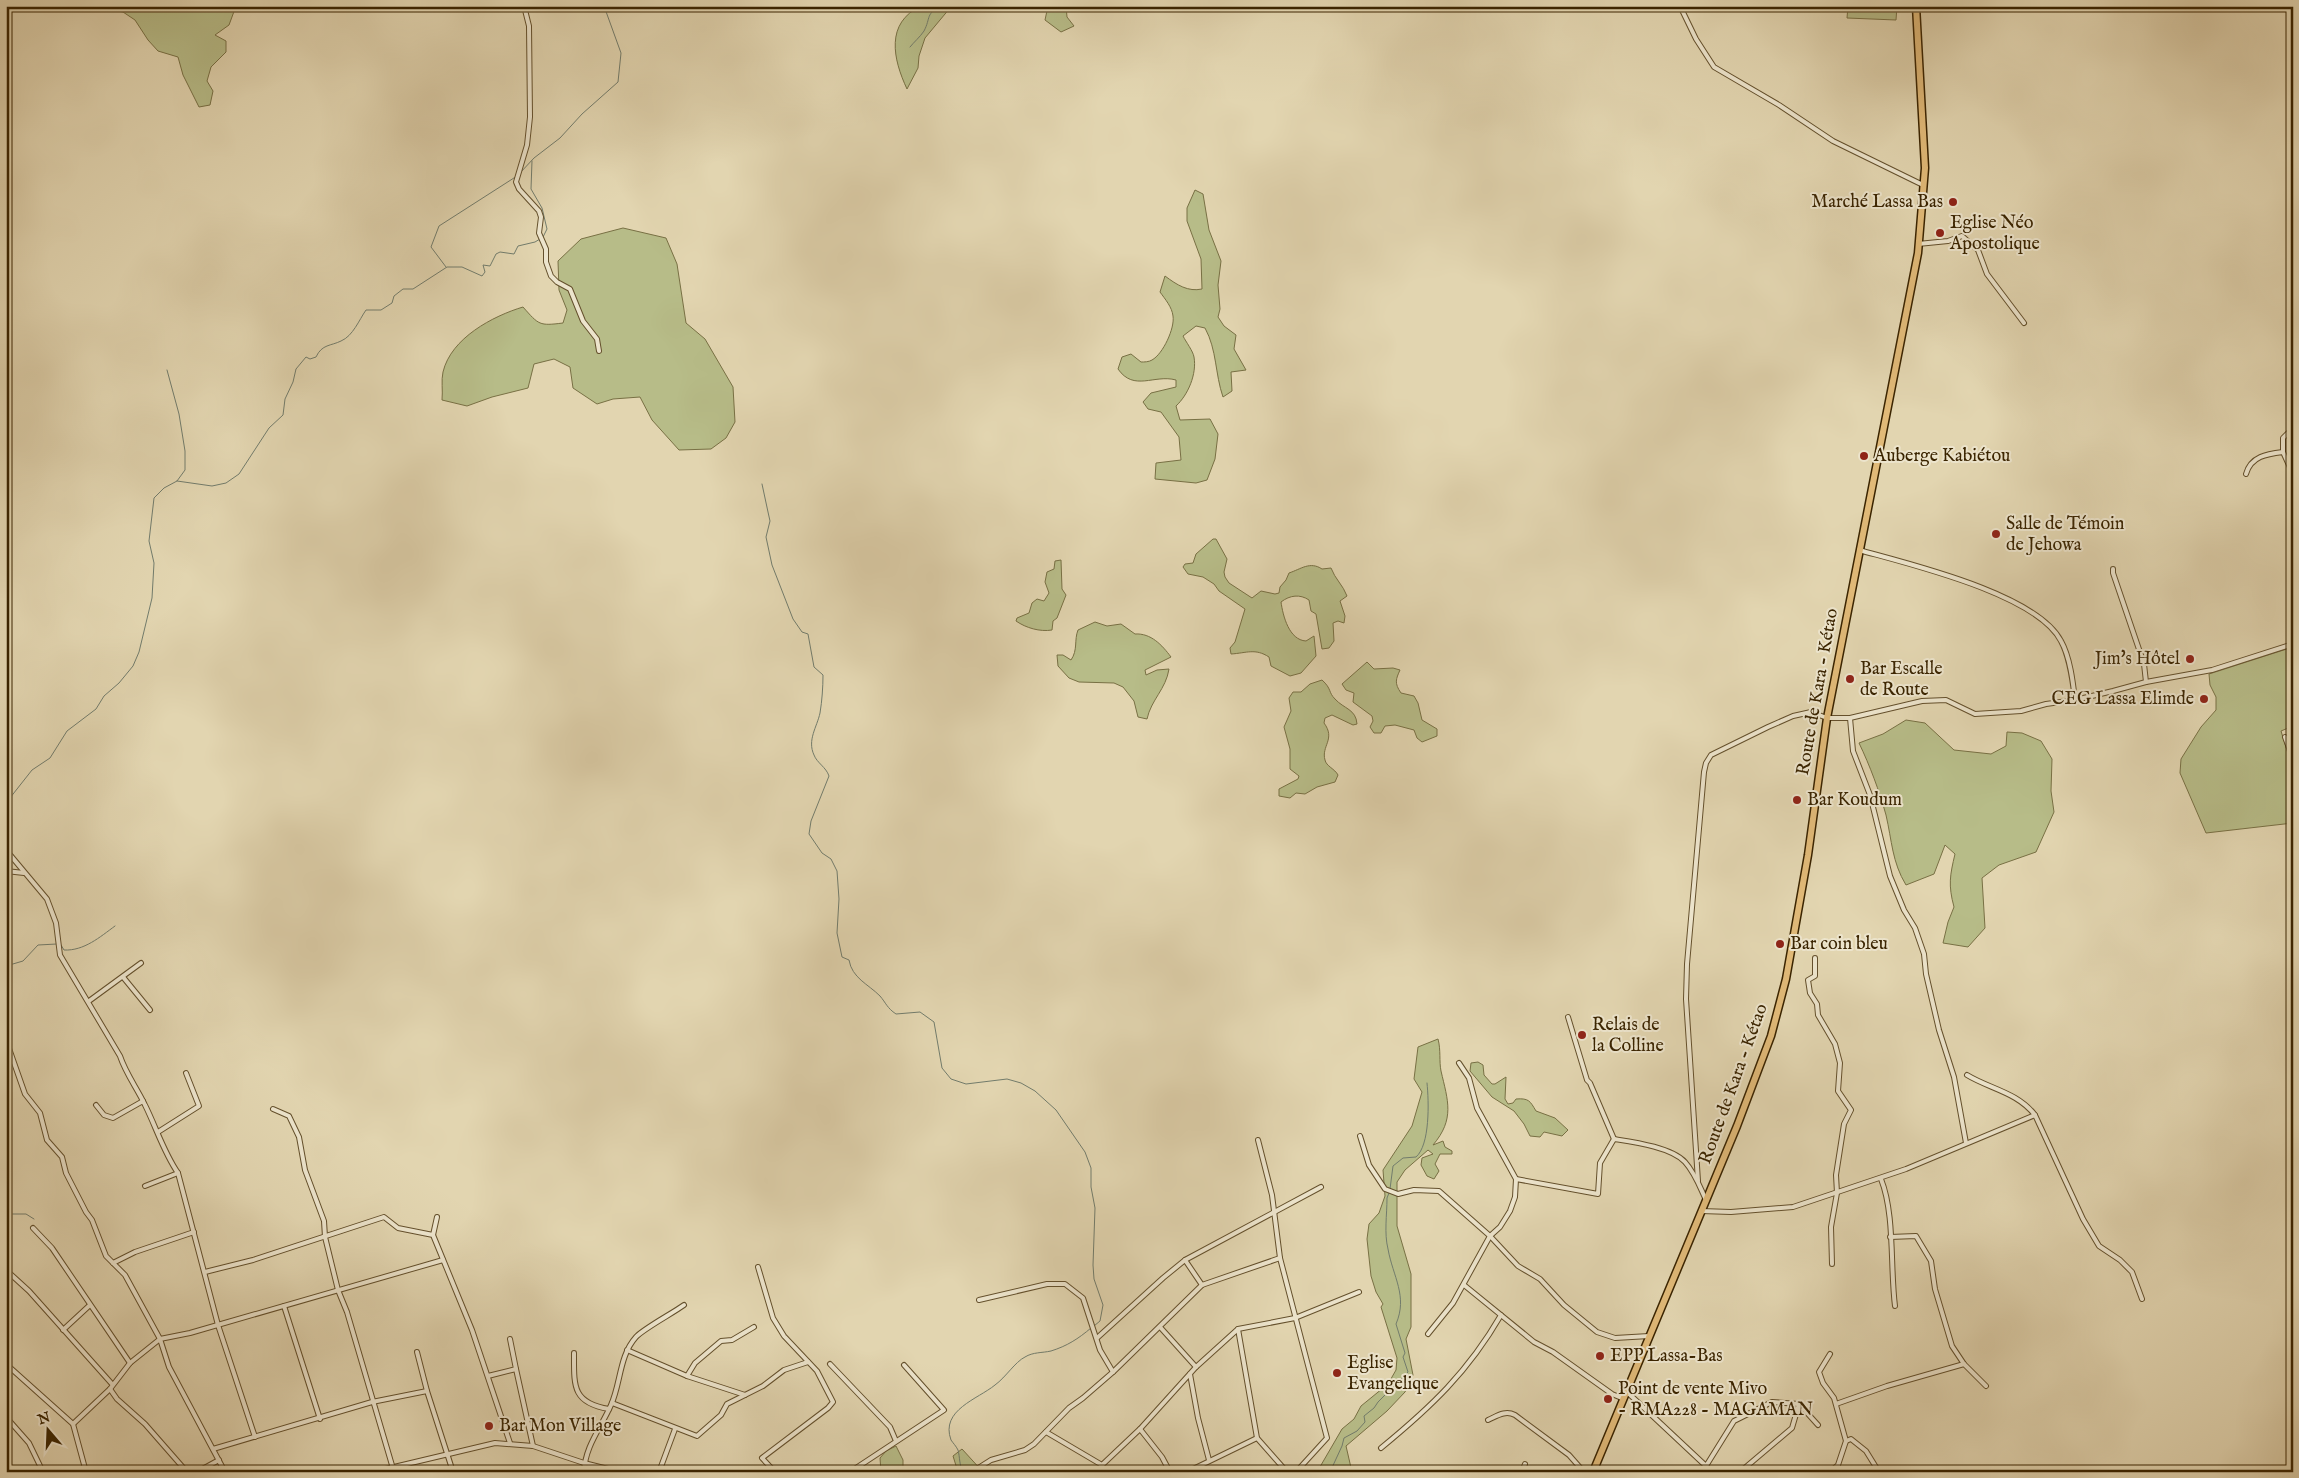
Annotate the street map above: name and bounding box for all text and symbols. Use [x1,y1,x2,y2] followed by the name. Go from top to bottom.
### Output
[1811,191,1943,214] place label: Marché Lassa Bas
[1947,196,1959,208] marker: Marché Lassa Bas
[1949,212,2040,256] place label: Eglise Néo Apostolique
[1934,227,1946,239] marker: Eglise Néo Apostolique
[1873,445,2010,468] place label: Auberge Kabiétou
[1858,450,1870,462] marker: Auberge Kabiétou
[2006,513,2125,557] place label: Salle de Témoin de Jehowa
[1990,528,2002,540] marker: Salle de Témoin de Jehowa
[1792,606,1844,777] street label: Route de Kara - Kétao
[2093,648,2180,671] place label: Jim's Hôtel
[2184,653,2196,665] marker: Jim's Hôtel
[1860,658,1943,702] place label: Bar Escalle de Route
[1844,673,1856,685] marker: Bar Escalle de Route
[2052,688,2194,711] place label: CEG Lassa Elimde
[2198,693,2210,705] marker: CEG Lassa Elimde
[1807,789,1902,812] place label: Bar Koudum
[1791,794,1803,806] marker: Bar Koudum
[1790,933,1888,956] place label: Bar coin bleu
[1774,938,1786,950] marker: Bar coin bleu
[1694,1000,1774,1167] street label: Route de Kara - Kétao
[1592,1014,1664,1058] place label: Relais de la Colline
[1576,1029,1588,1041] marker: Relais de la Colline
[1610,1345,1723,1368] place label: EPP Lassa-Bas
[1594,1350,1606,1362] marker: EPP Lassa-Bas
[1347,1352,1439,1396] place label: Eglise Evangelique
[1331,1367,1343,1379] marker: Eglise Evangelique
[1618,1378,1813,1422] place label: Point de vente Mivo - RMA228 - MAGAMAN
[1602,1393,1614,1405] marker: Point de vente Mivo - RMA228 - MAGAMAN
[22,1406,72,1456] north arrow
[34,1408,53,1429] text: N
[499,1415,621,1438] place label: Bar Mon Village
[483,1420,495,1432] marker: Bar Mon Village

